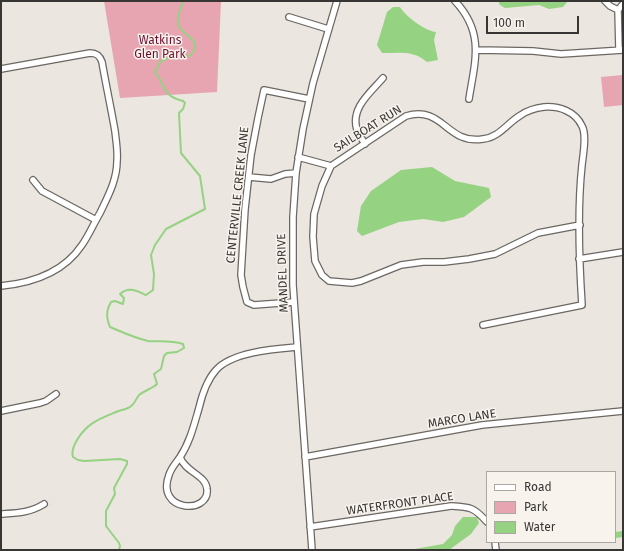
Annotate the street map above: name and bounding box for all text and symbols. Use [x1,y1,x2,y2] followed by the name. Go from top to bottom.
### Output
[488,8,581,34] scale bar
[493,16,525,30] text: 100 m
[134,34,186,62] park label: Watkins Glen Park
[331,102,405,156] street label: SAILBOAT RUN
[224,126,252,264] street label: CENTERVILLE CREEK LANE
[274,233,292,313] street label: MANDEL DRIVE
[427,407,497,431] street label: MARCO LANE
[486,471,616,543] legend
[524,480,552,494] text: Road
[346,489,454,519] street label: WATERFRONT PLACE
[524,500,548,514] text: Park
[524,520,555,534] text: Water

